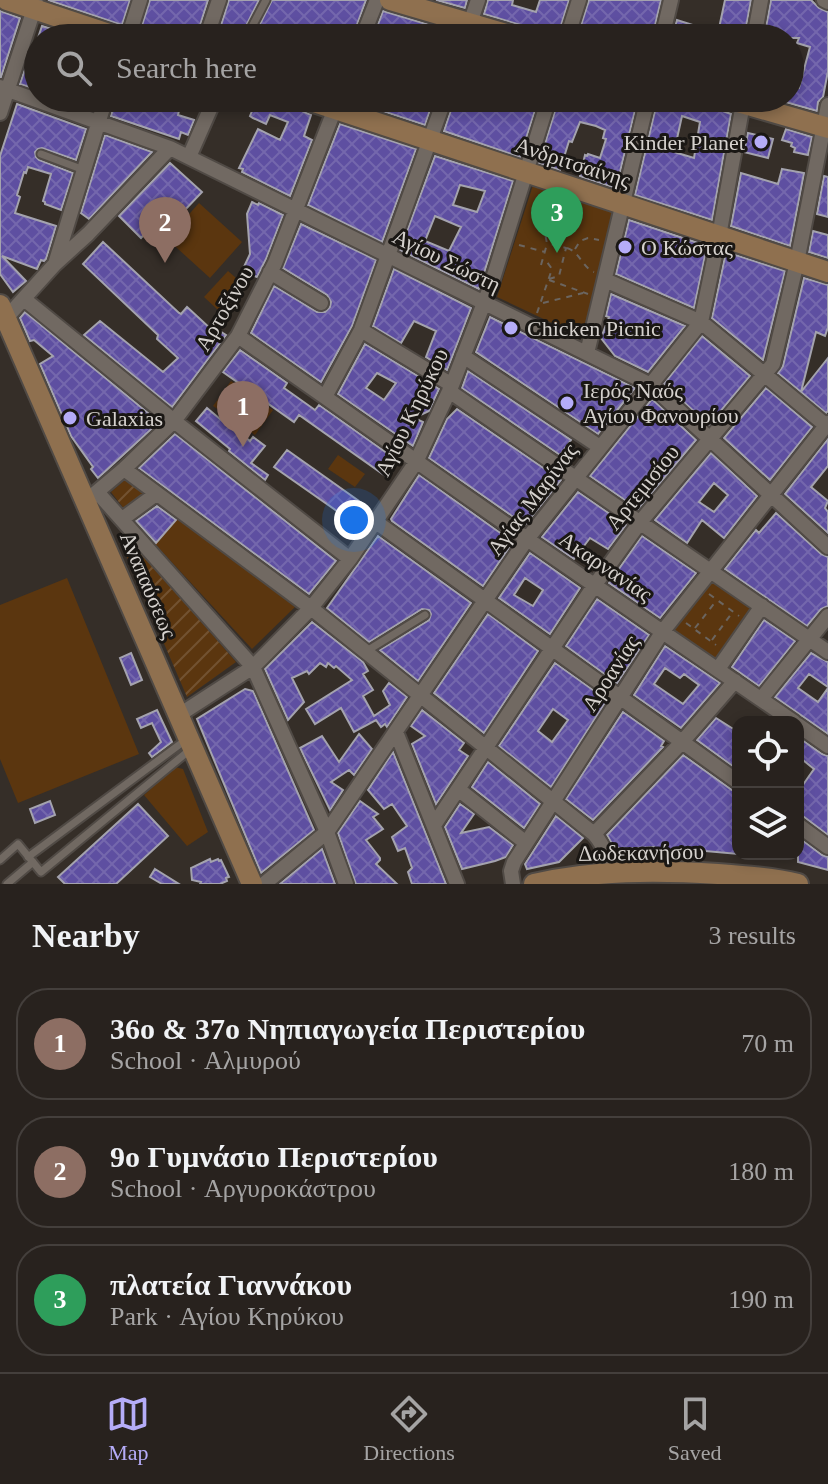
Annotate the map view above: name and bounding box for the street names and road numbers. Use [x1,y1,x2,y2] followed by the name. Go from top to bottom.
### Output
[512,132,634,193] street label: Ανδριτσαίνης
[389,224,505,297] street label: Αγίου Σώστη
[190,261,259,355] street label: Αρτοξίνου
[370,344,453,480] street label: Αγίου Κηρύκου
[482,438,583,560] street label: Αγίας Μαρίνας
[600,440,684,535] street label: Αρτεμισίου
[554,526,657,607] street label: Ακαρνανίας
[115,528,182,643] street label: Αναπαύσεως
[577,630,644,716] street label: Αροανίας
[578,839,704,866] street label: Δωδεκανήσου

